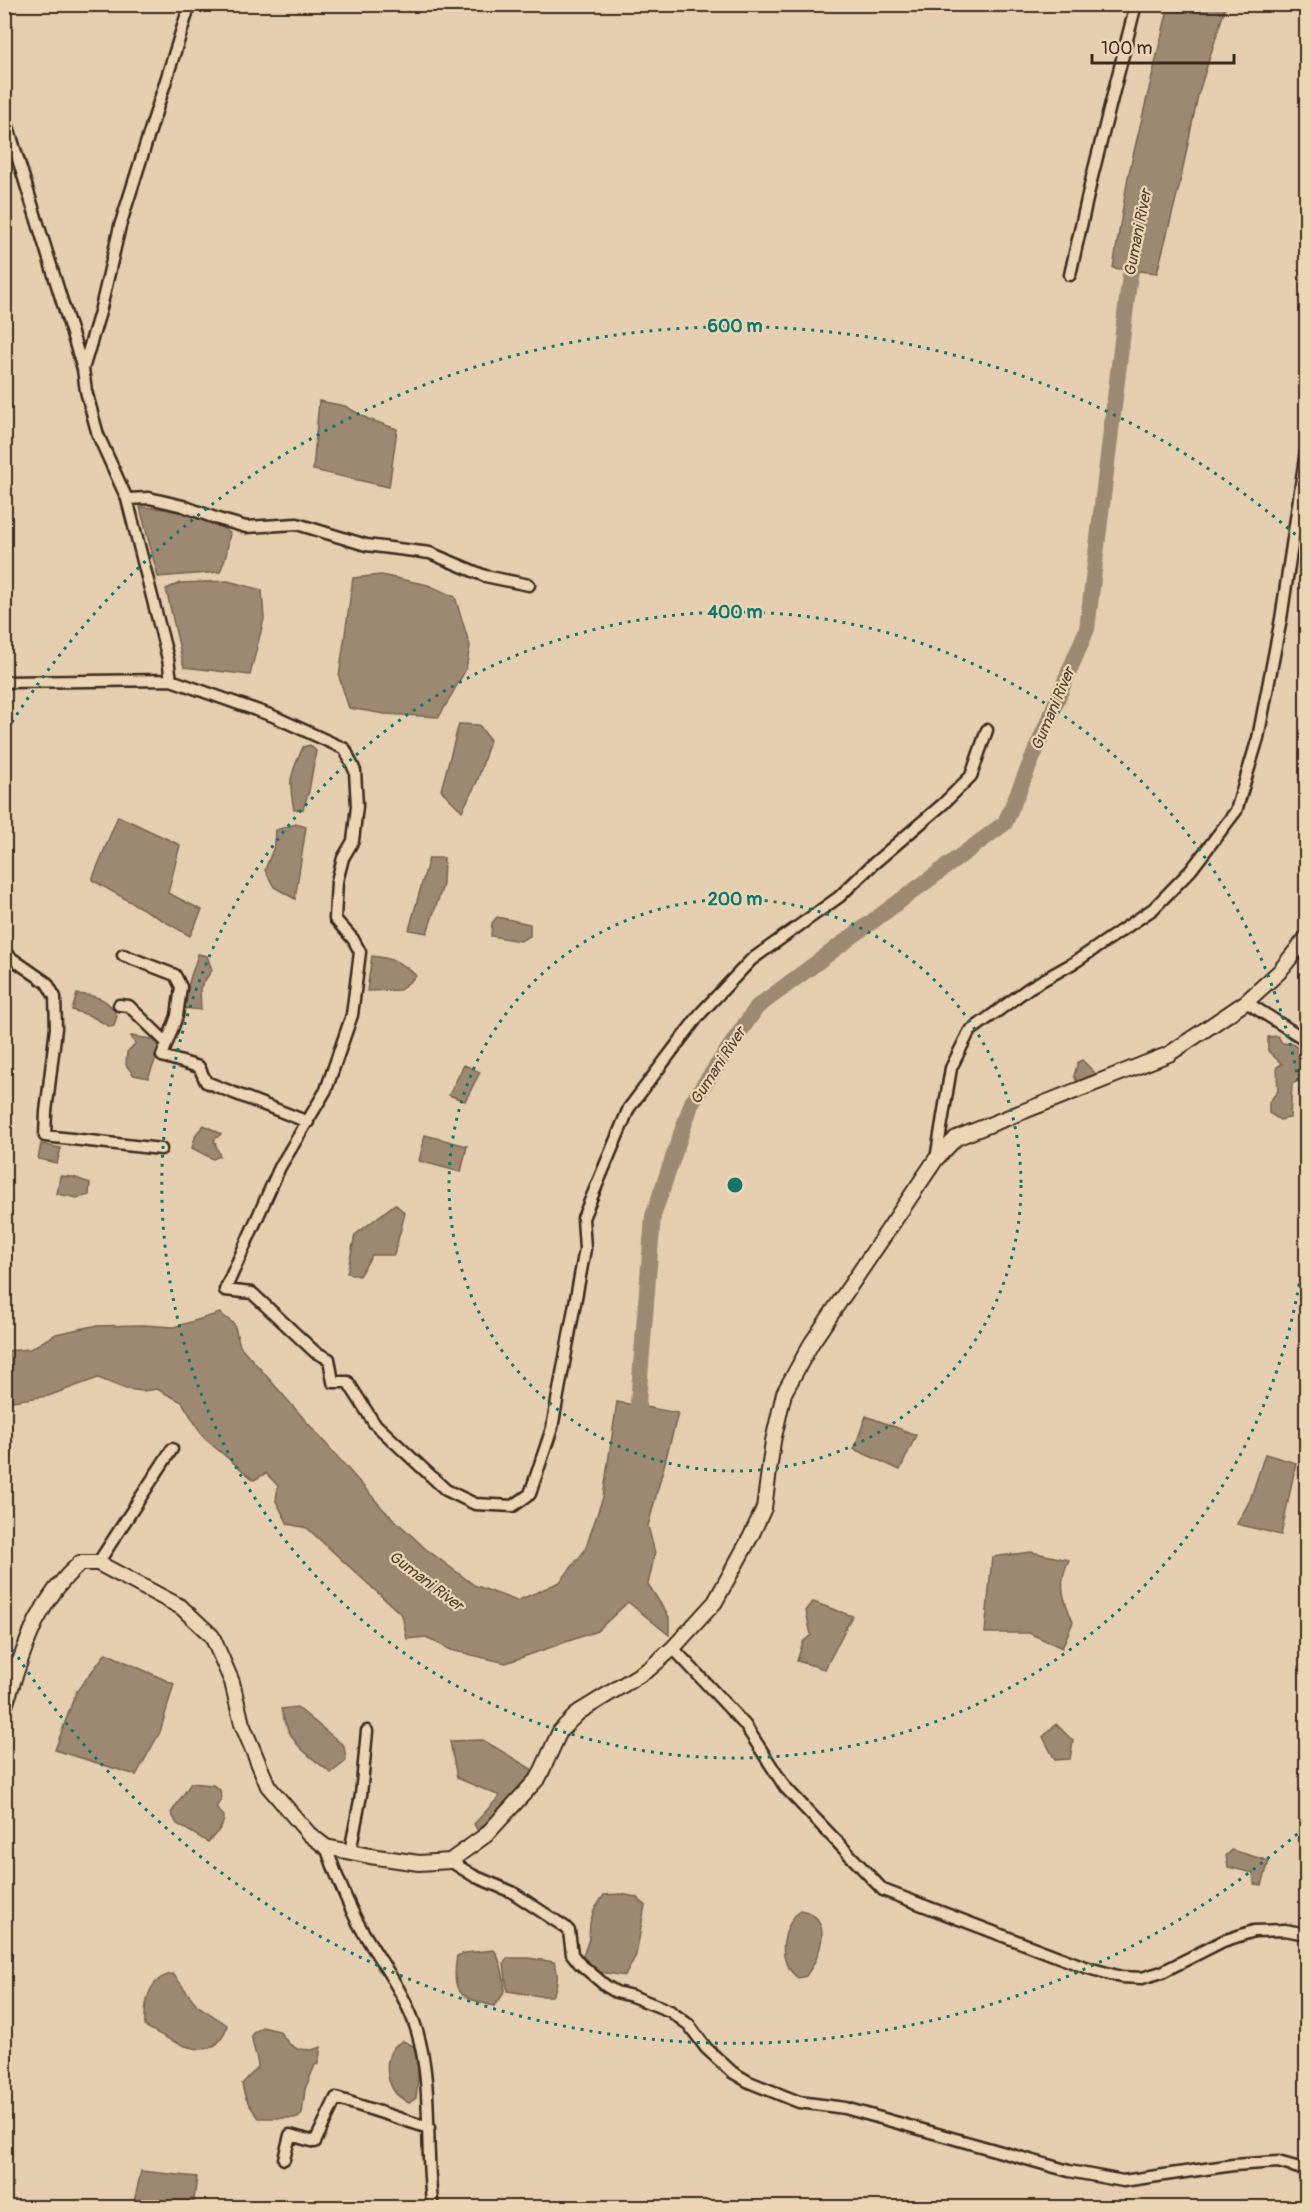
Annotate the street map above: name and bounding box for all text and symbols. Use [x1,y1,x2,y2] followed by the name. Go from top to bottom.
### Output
[1092,27,1234,65] scale bar
[1101,37,1153,60] text: 100 m
[1120,186,1157,278] water label: Gumani River
[708,315,762,338] text: 600 m
[708,601,762,624] text: 400 m
[1027,662,1080,753] water label: Gumani River
[708,888,762,911] text: 200 m
[686,1022,752,1108] water label: Gumani River
[725,1175,745,1195] centre of rings
[385,1546,469,1617] water label: Gumani River

